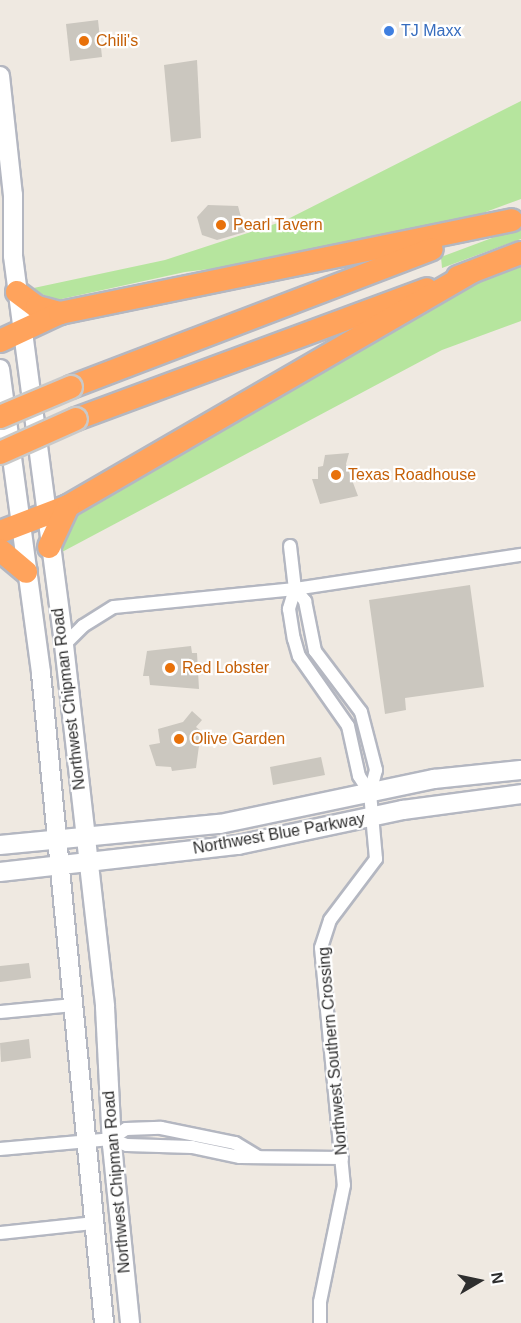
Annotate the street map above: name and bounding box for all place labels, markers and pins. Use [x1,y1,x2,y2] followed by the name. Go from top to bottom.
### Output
[401,21,461,41] place label: TJ Maxx
[382,24,396,38] marker: TJ Maxx
[96,31,138,51] place label: Chili's
[77,34,91,48] marker: Chili's
[233,215,323,235] place label: Pearl Tavern
[214,218,228,232] marker: Pearl Tavern
[348,465,476,485] place label: Texas Roadhouse
[329,468,343,482] marker: Texas Roadhouse
[182,658,269,678] place label: Red Lobster
[163,661,177,675] marker: Red Lobster
[191,729,285,749] place label: Olive Garden
[172,732,186,746] marker: Olive Garden

